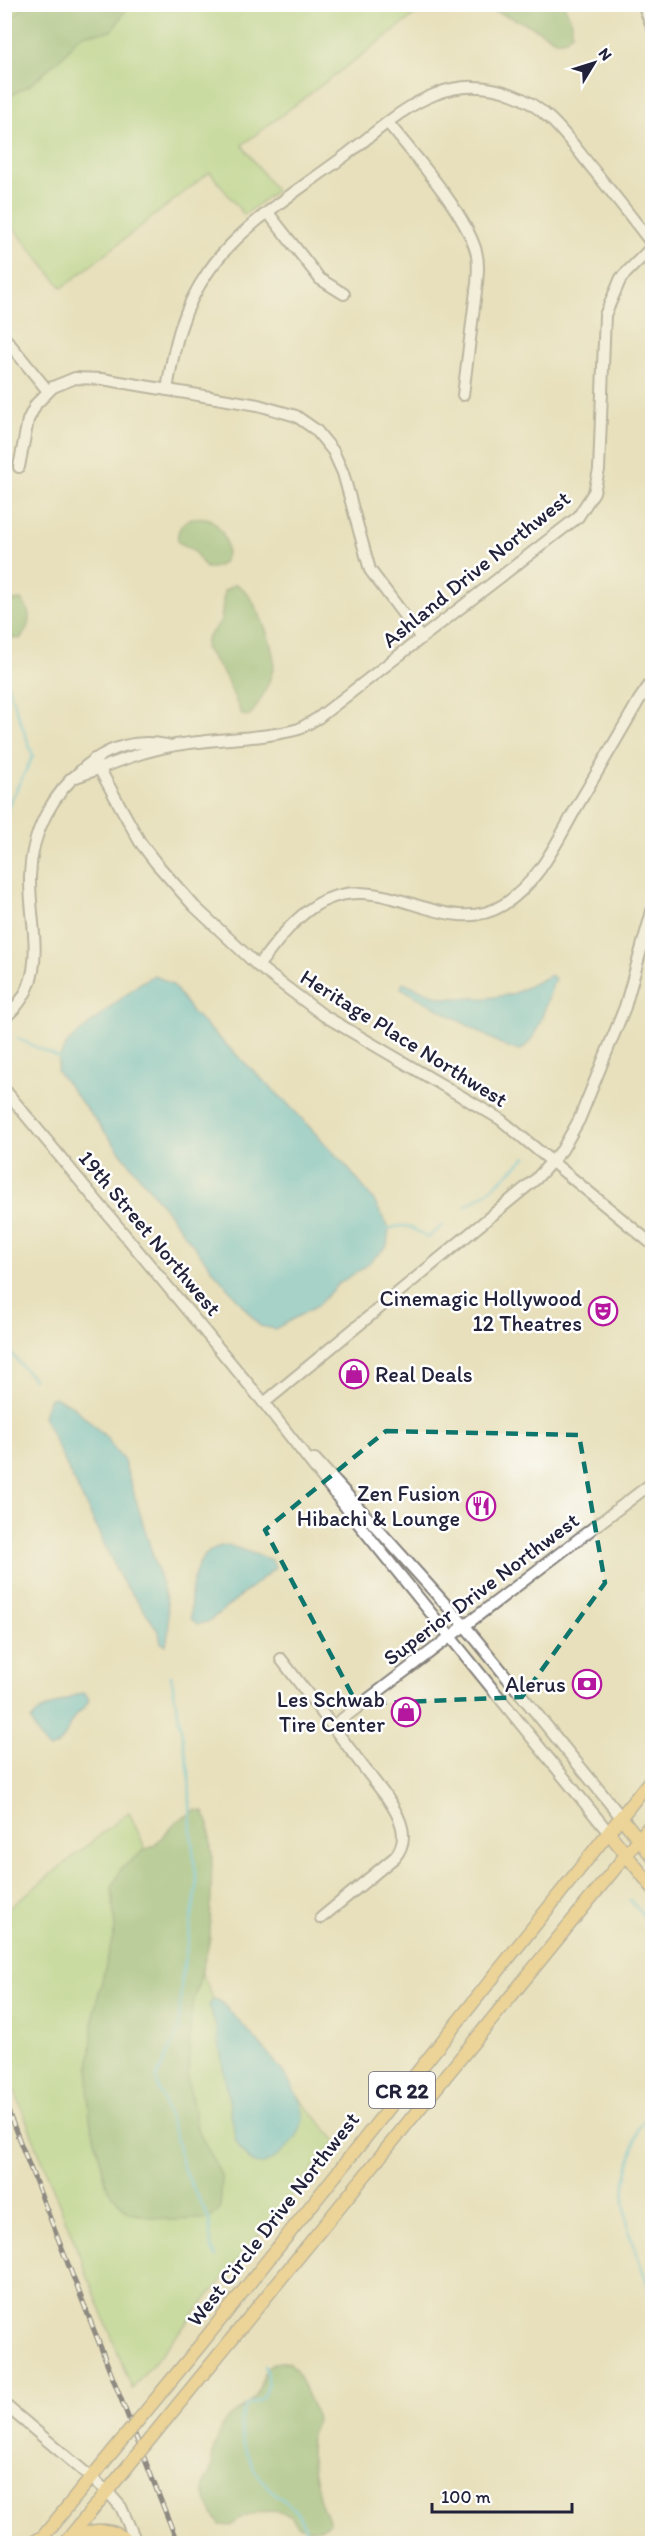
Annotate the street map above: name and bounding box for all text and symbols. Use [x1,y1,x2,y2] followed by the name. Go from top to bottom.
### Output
[564,33,624,93] north arrow
[595,44,616,64] text: N
[376,485,576,653] street label: Ashland Drive Northwest
[295,963,513,1113] street label: Heritage Place Northwest
[73,1145,227,1321] street label: 19th Street Northwest
[379,1285,582,1337] place label: Cinemagic Hollywood 12 Theatres
[587,1295,619,1327] theatre icon: Cinemagic Hollywood 12 Theatres
[338,1358,370,1390] shop icon: Real Deals
[375,1361,473,1388] place label: Real Deals
[297,1480,461,1532] place label: Zen Fusion Hibachi & Lounge
[465,1490,497,1522] restaurant icon: Zen Fusion Hibachi & Lounge
[378,1507,584,1671] street label: Superior Drive Northwest
[571,1668,603,1700] bank icon: Alerus
[505,1671,566,1698] place label: Alerus
[277,1686,385,1738] place label: Les Schwab Tire Center
[390,1696,422,1728] shop icon: Les Schwab Tire Center
[369,2072,435,2108] road number: CR 22
[181,2106,365,2332] street label: West Circle Drive Northwest
[432,2476,572,2514] scale bar
[441,2486,491,2508] text: 100 m

